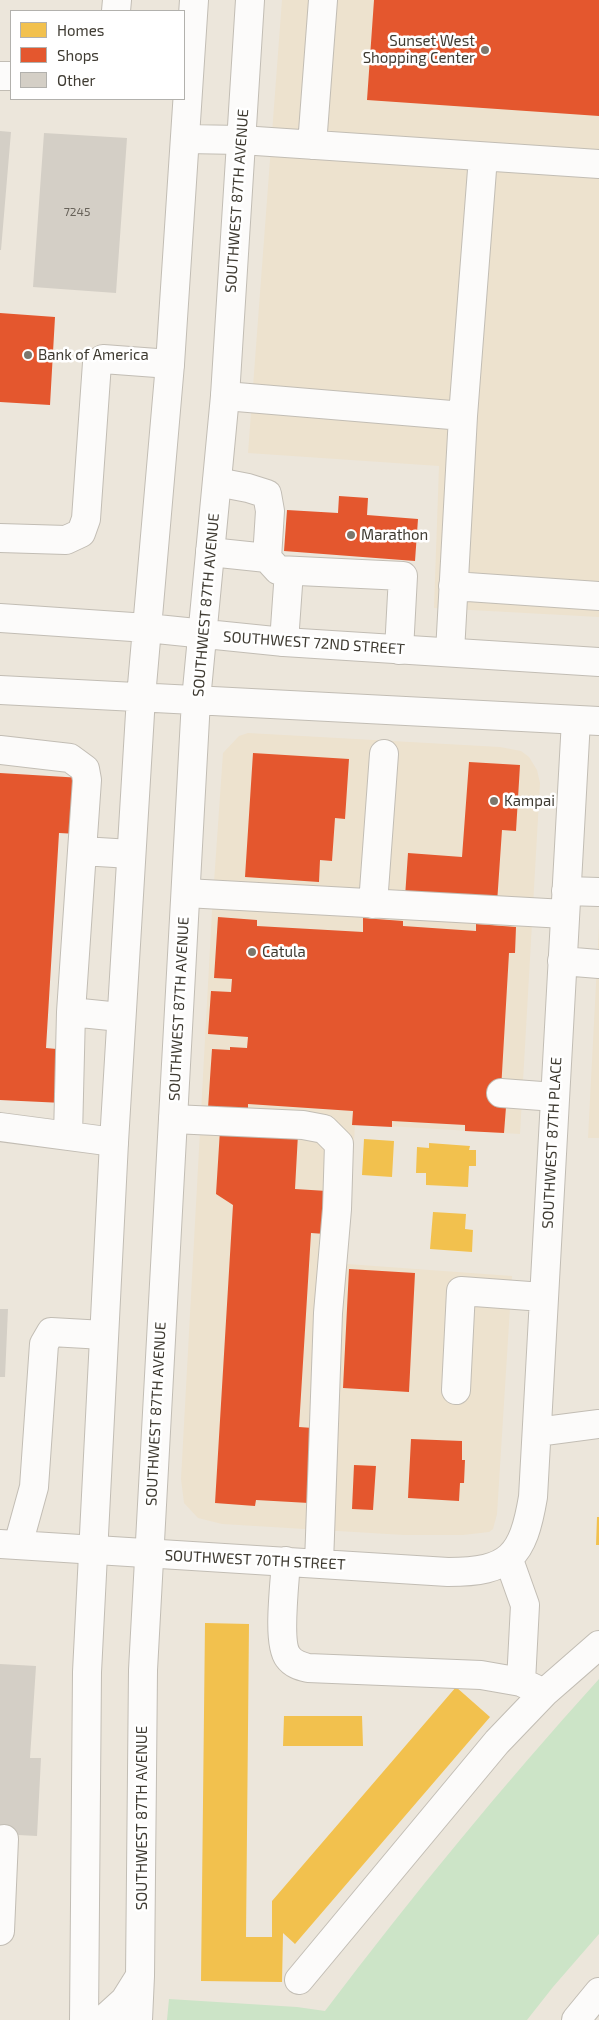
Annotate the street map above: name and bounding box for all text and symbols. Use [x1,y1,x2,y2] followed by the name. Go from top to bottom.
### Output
[10,10,185,100] legend
[57,21,104,39] text: Homes
[363,32,475,67] place label: Sunset West Shopping Center
[479,44,491,56] marker: Sunset West Shopping Center
[57,46,99,64] text: Shops
[57,71,96,89] text: Other
[222,108,252,294] street label: SOUTHWEST 87TH AVENUE
[64,205,90,219] house number: 7245
[38,346,149,364] place label: Bank of America
[22,349,34,361] marker: Bank of America
[189,512,223,698] street label: SOUTHWEST 87TH AVENUE
[361,526,428,544] place label: Marathon
[345,529,357,541] marker: Marathon
[223,628,405,658] street label: SOUTHWEST 72ND STREET
[504,792,555,810] place label: Kampai
[488,795,500,807] marker: Kampai
[165,916,193,1102] street label: SOUTHWEST 87TH AVENUE
[262,943,306,961] place label: Catula
[246,946,258,958] marker: Catula
[539,1057,565,1229] street label: SOUTHWEST 87TH PLACE
[142,1321,170,1507] street label: SOUTHWEST 87TH AVENUE
[164,1546,346,1574] street label: SOUTHWEST 70TH STREET
[133,1726,151,1910] street label: SOUTHWEST 87TH AVENUE

